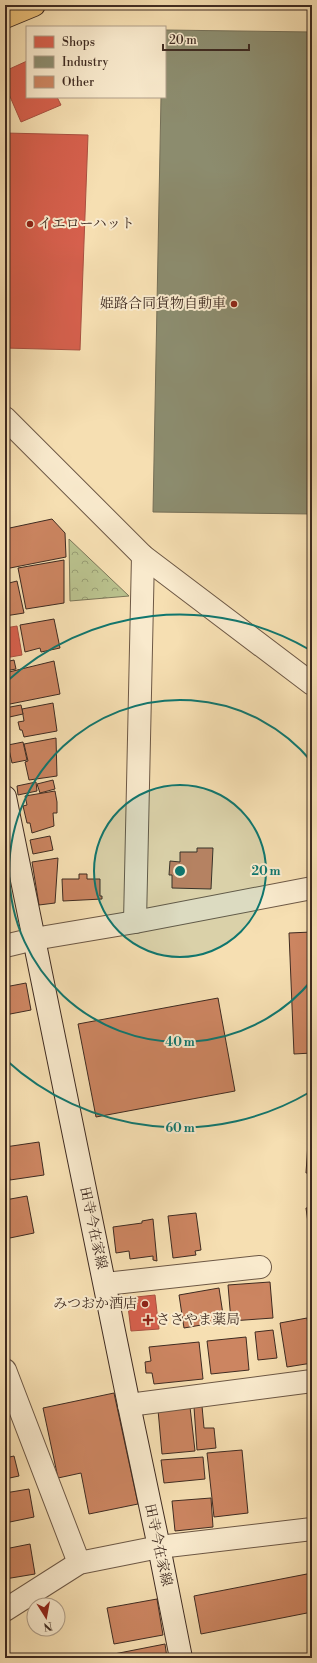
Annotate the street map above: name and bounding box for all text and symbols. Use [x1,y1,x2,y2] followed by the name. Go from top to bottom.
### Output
[26,26,166,98] legend
[163,26,249,52] scale bar
[169,33,197,48] text: 20 m
[62,35,95,50] text: Shops
[62,55,109,70] text: Industry
[62,75,94,90] text: Other
[38,215,135,233] place label: イエローハット
[25,219,35,229] marker: イエローハット
[100,295,226,313] place label: 姫路合同貨物自動車
[229,299,239,309] marker: 姫路合同貨物自動車
[173,864,187,878] centre of rings
[251,864,281,879] text: 20 m
[165,1035,195,1050] text: 40 m
[165,1121,195,1136] text: 60 m
[75,1185,111,1271] street label: 田寺今在家線
[53,1295,137,1313] place label: みつおか酒店
[140,1299,150,1309] marker: みつおか酒店
[156,1311,240,1329] place label: ささやま薬局
[143,1315,153,1325] marker: ささやま薬局
[140,1502,176,1588] street label: 田寺今在家線
[26,1597,66,1637] north arrow
[42,1618,53,1634] text: N

